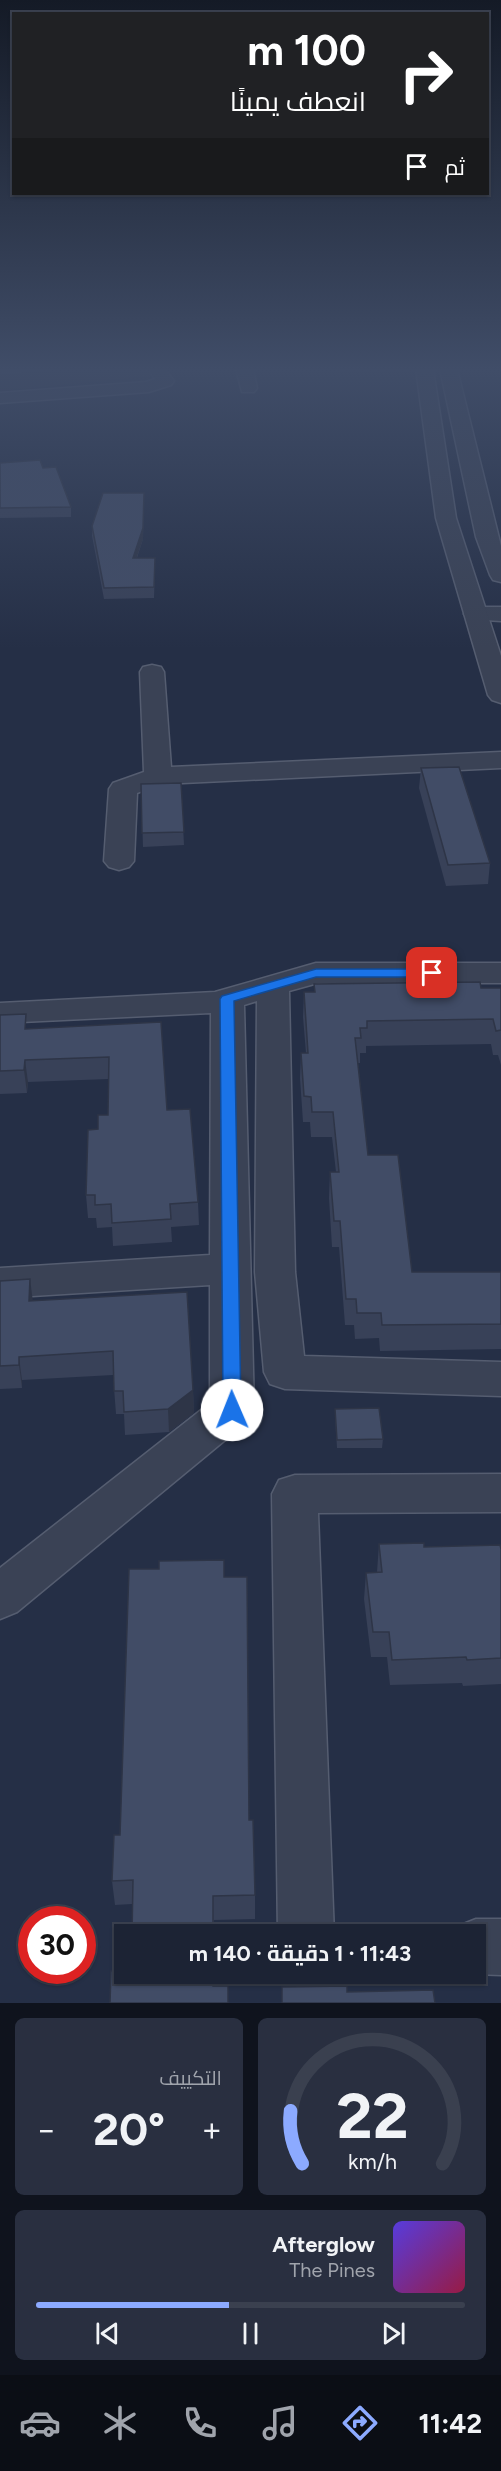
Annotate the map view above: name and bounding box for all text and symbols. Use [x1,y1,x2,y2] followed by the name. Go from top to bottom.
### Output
[247,25,366,76] text: 100 m
[387,36,465,114] icon: right
[230,85,366,118] text: انعطف يمينًا
[400,150,433,183] icon: arrive
[445,154,465,181] text: ثم
[406,947,457,998] pin
[415,956,448,989] icon: arrive
[200,1378,264,1442] position arrow
[18,1906,96,1984] speed limit sign: 30
[189,1940,411,1967] text: 11:43 · 1 دقيقة · 140 m
[159,2066,222,2090] text: التكييف
[336,2079,408,2154] text: 22
[93,2102,165,2156] text: 20°
[36,2110,57,2149] text: −
[201,2110,222,2149] text: +
[348,2149,396,2174] text: km/h
[272,2231,375,2258] text: Afterglow
[289,2258,375,2282] text: The Pines
[91,2317,124,2350] icon: previous
[234,2317,267,2350] icon: pause
[377,2317,410,2350] icon: next
[19,2402,61,2444] icon: car
[99,2402,141,2444] icon: climate
[179,2402,221,2444] icon: phone
[259,2402,301,2444] icon: music
[339,2402,381,2444] icon: directions
[418,2407,482,2440] text: 11:42

